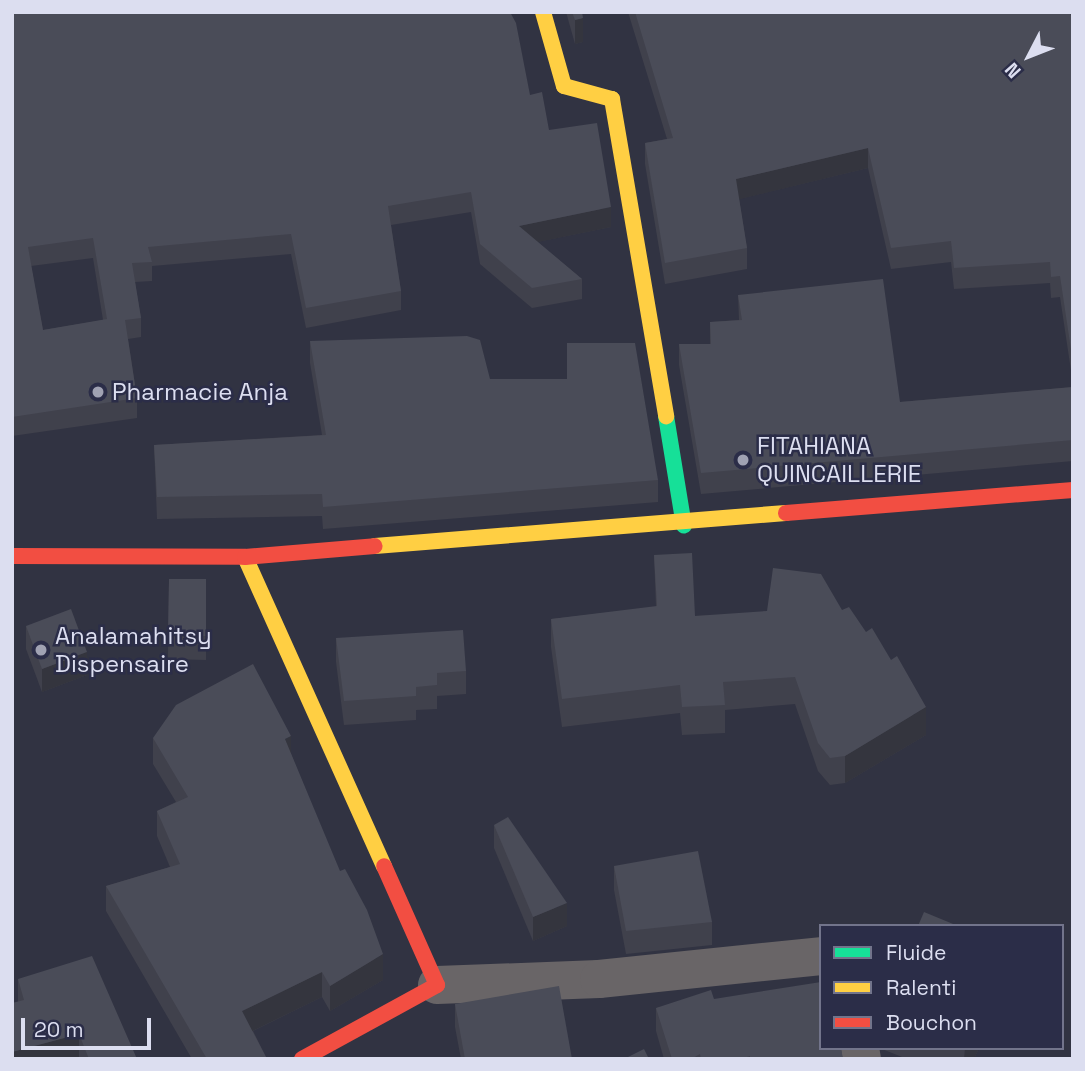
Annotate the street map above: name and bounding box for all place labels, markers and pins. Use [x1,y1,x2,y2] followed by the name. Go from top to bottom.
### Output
[112,378,288,406] place label: Pharmacie Anja
[90,384,106,400] marker: Pharmacie Anja
[757,432,921,488] place label: FITAHIANA QUINCAILLERIE
[735,452,751,468] marker: FITAHIANA QUINCAILLERIE
[55,622,212,678] place label: Analamahitsy Dispensaire
[33,642,49,658] marker: Analamahitsy Dispensaire

